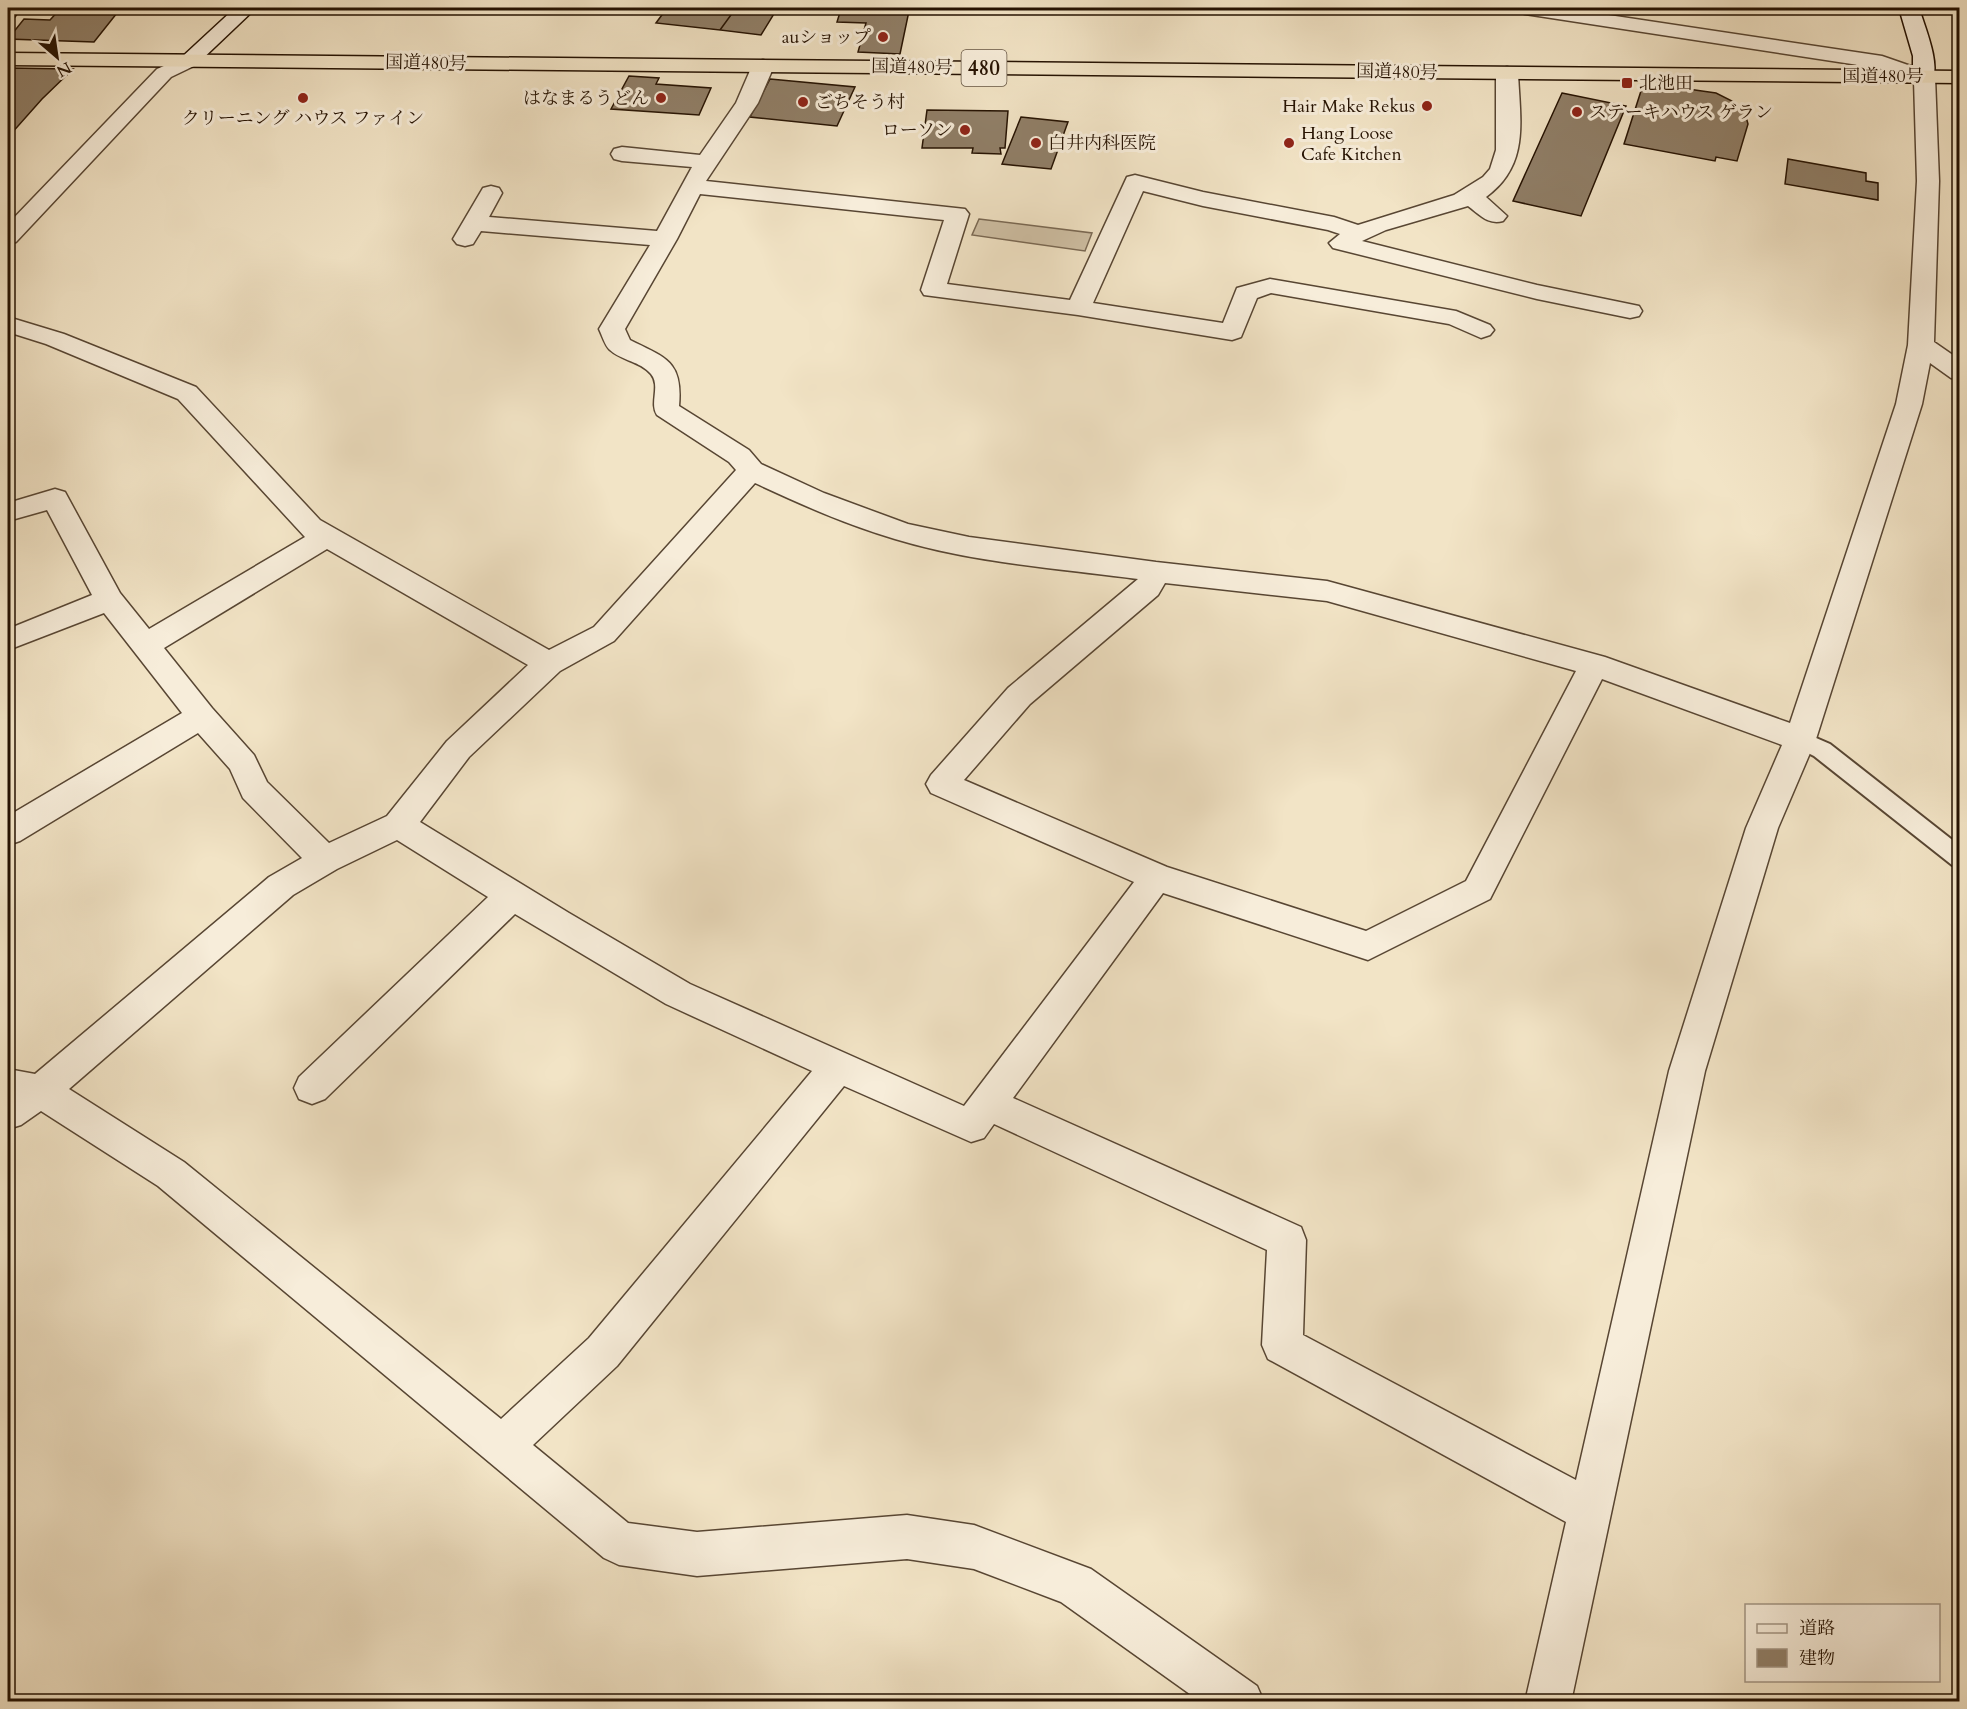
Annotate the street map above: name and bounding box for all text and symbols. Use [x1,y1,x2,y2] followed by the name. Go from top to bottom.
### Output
[782,25,871,50] place label: auショップ
[27,27,87,87] north arrow
[876,30,890,44] marker: auショップ
[385,50,467,76] street label: 国道480号
[962,50,1006,86] road number: 480
[871,54,953,80] street label: 国道480号
[52,56,75,82] text: N
[1356,59,1438,85] street label: 国道480号
[1842,64,1924,89] street label: 国道480号
[1639,71,1693,96] place label: 北池田
[1620,76,1634,90] marker: 北池田
[523,86,649,111] place label: はなまるうどん
[815,90,905,115] place label: ごちそう村
[296,91,310,105] marker: クリーニング ハウス ファイン
[654,91,668,105] marker: はなまるうどん
[1282,94,1415,119] place label: Hair Make Rekus
[796,95,810,109] marker: ごちそう村
[1420,99,1434,113] marker: Hair Make Rekus
[1589,100,1773,125] place label: ステーキハウス ゲラン
[1570,105,1584,119] marker: ステーキハウス ゲラン
[182,106,424,131] place label: クリーニング ハウス ファイン
[882,118,953,143] place label: ローソン
[1301,121,1402,167] place label: Hang Loose Cafe Kitchen
[958,123,972,137] marker: ローソン
[1048,131,1156,156] place label: 白井内科医院
[1029,136,1043,150] marker: 白井内科医院
[1282,136,1296,150] marker: Hang Loose Cafe Kitchen
[1745,1604,1940,1682] legend
[1799,1616,1835,1641] text: 道路
[1799,1646,1835,1671] text: 建物

